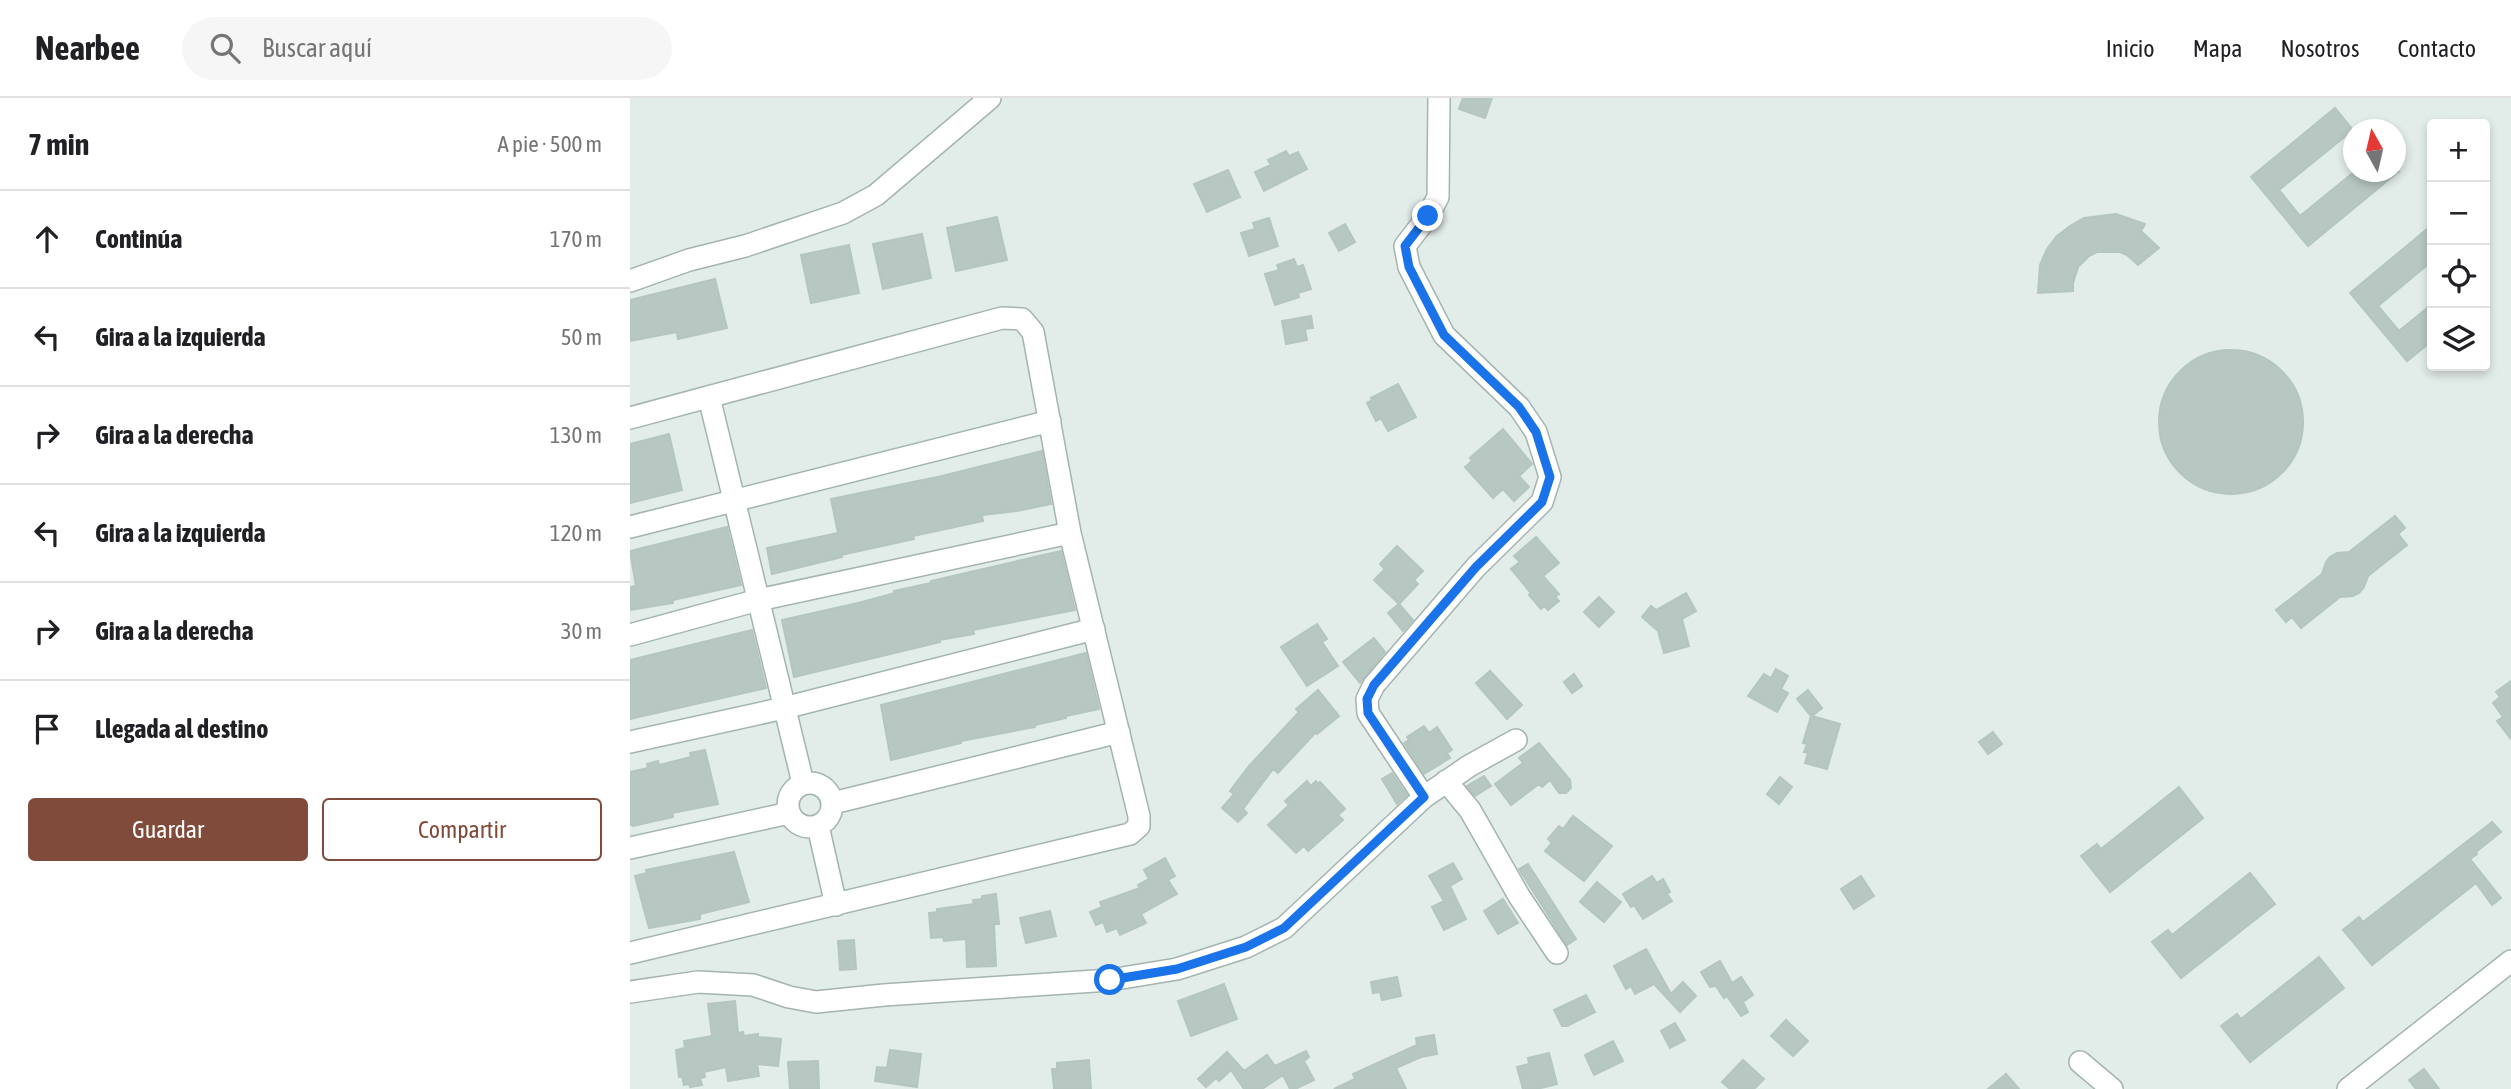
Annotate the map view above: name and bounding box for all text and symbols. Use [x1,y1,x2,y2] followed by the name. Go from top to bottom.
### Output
[182,17,672,80] search box
[35,29,140,67] text: Nearbee
[206,29,244,67] icon: search
[262,33,372,63] text: Buscar aquí
[2106,35,2155,62] text: Inicio
[2193,35,2242,62] text: Mapa
[2280,35,2359,62] text: Nosotros
[2397,35,2476,62] text: Contacto
[2343,119,2406,182] north arrow
[2427,119,2490,371] map controls
[2427,119,2490,182] button: +
[28,127,89,161] text: 7 min
[498,131,602,157] text: A pie · 500 m
[2427,182,2490,245] button: −
[1412,200,1443,231] route end
[28,220,66,258] icon: ahead
[95,224,182,254] text: Continúa
[550,226,602,252] text: 170 m
[2427,245,2490,308] button: locate
[2427,308,2490,371] button: layers
[28,318,66,356] icon: left
[95,322,266,352] text: Gira a la izquierda
[561,324,602,350] text: 50 m
[28,416,66,454] icon: right
[95,420,254,450] text: Gira a la derecha
[550,422,602,448] text: 130 m
[28,514,66,552] icon: left
[95,518,266,548] text: Gira a la izquierda
[550,520,602,546] text: 120 m
[28,612,66,650] icon: right
[95,616,254,646] text: Gira a la derecha
[561,618,602,644] text: 30 m
[28,710,66,748] icon: arrive
[95,714,268,744] text: Llegada al destino
[28,798,308,861] button: Guardar
[322,798,602,861] button: Compartir
[1094,964,1125,995] route start

